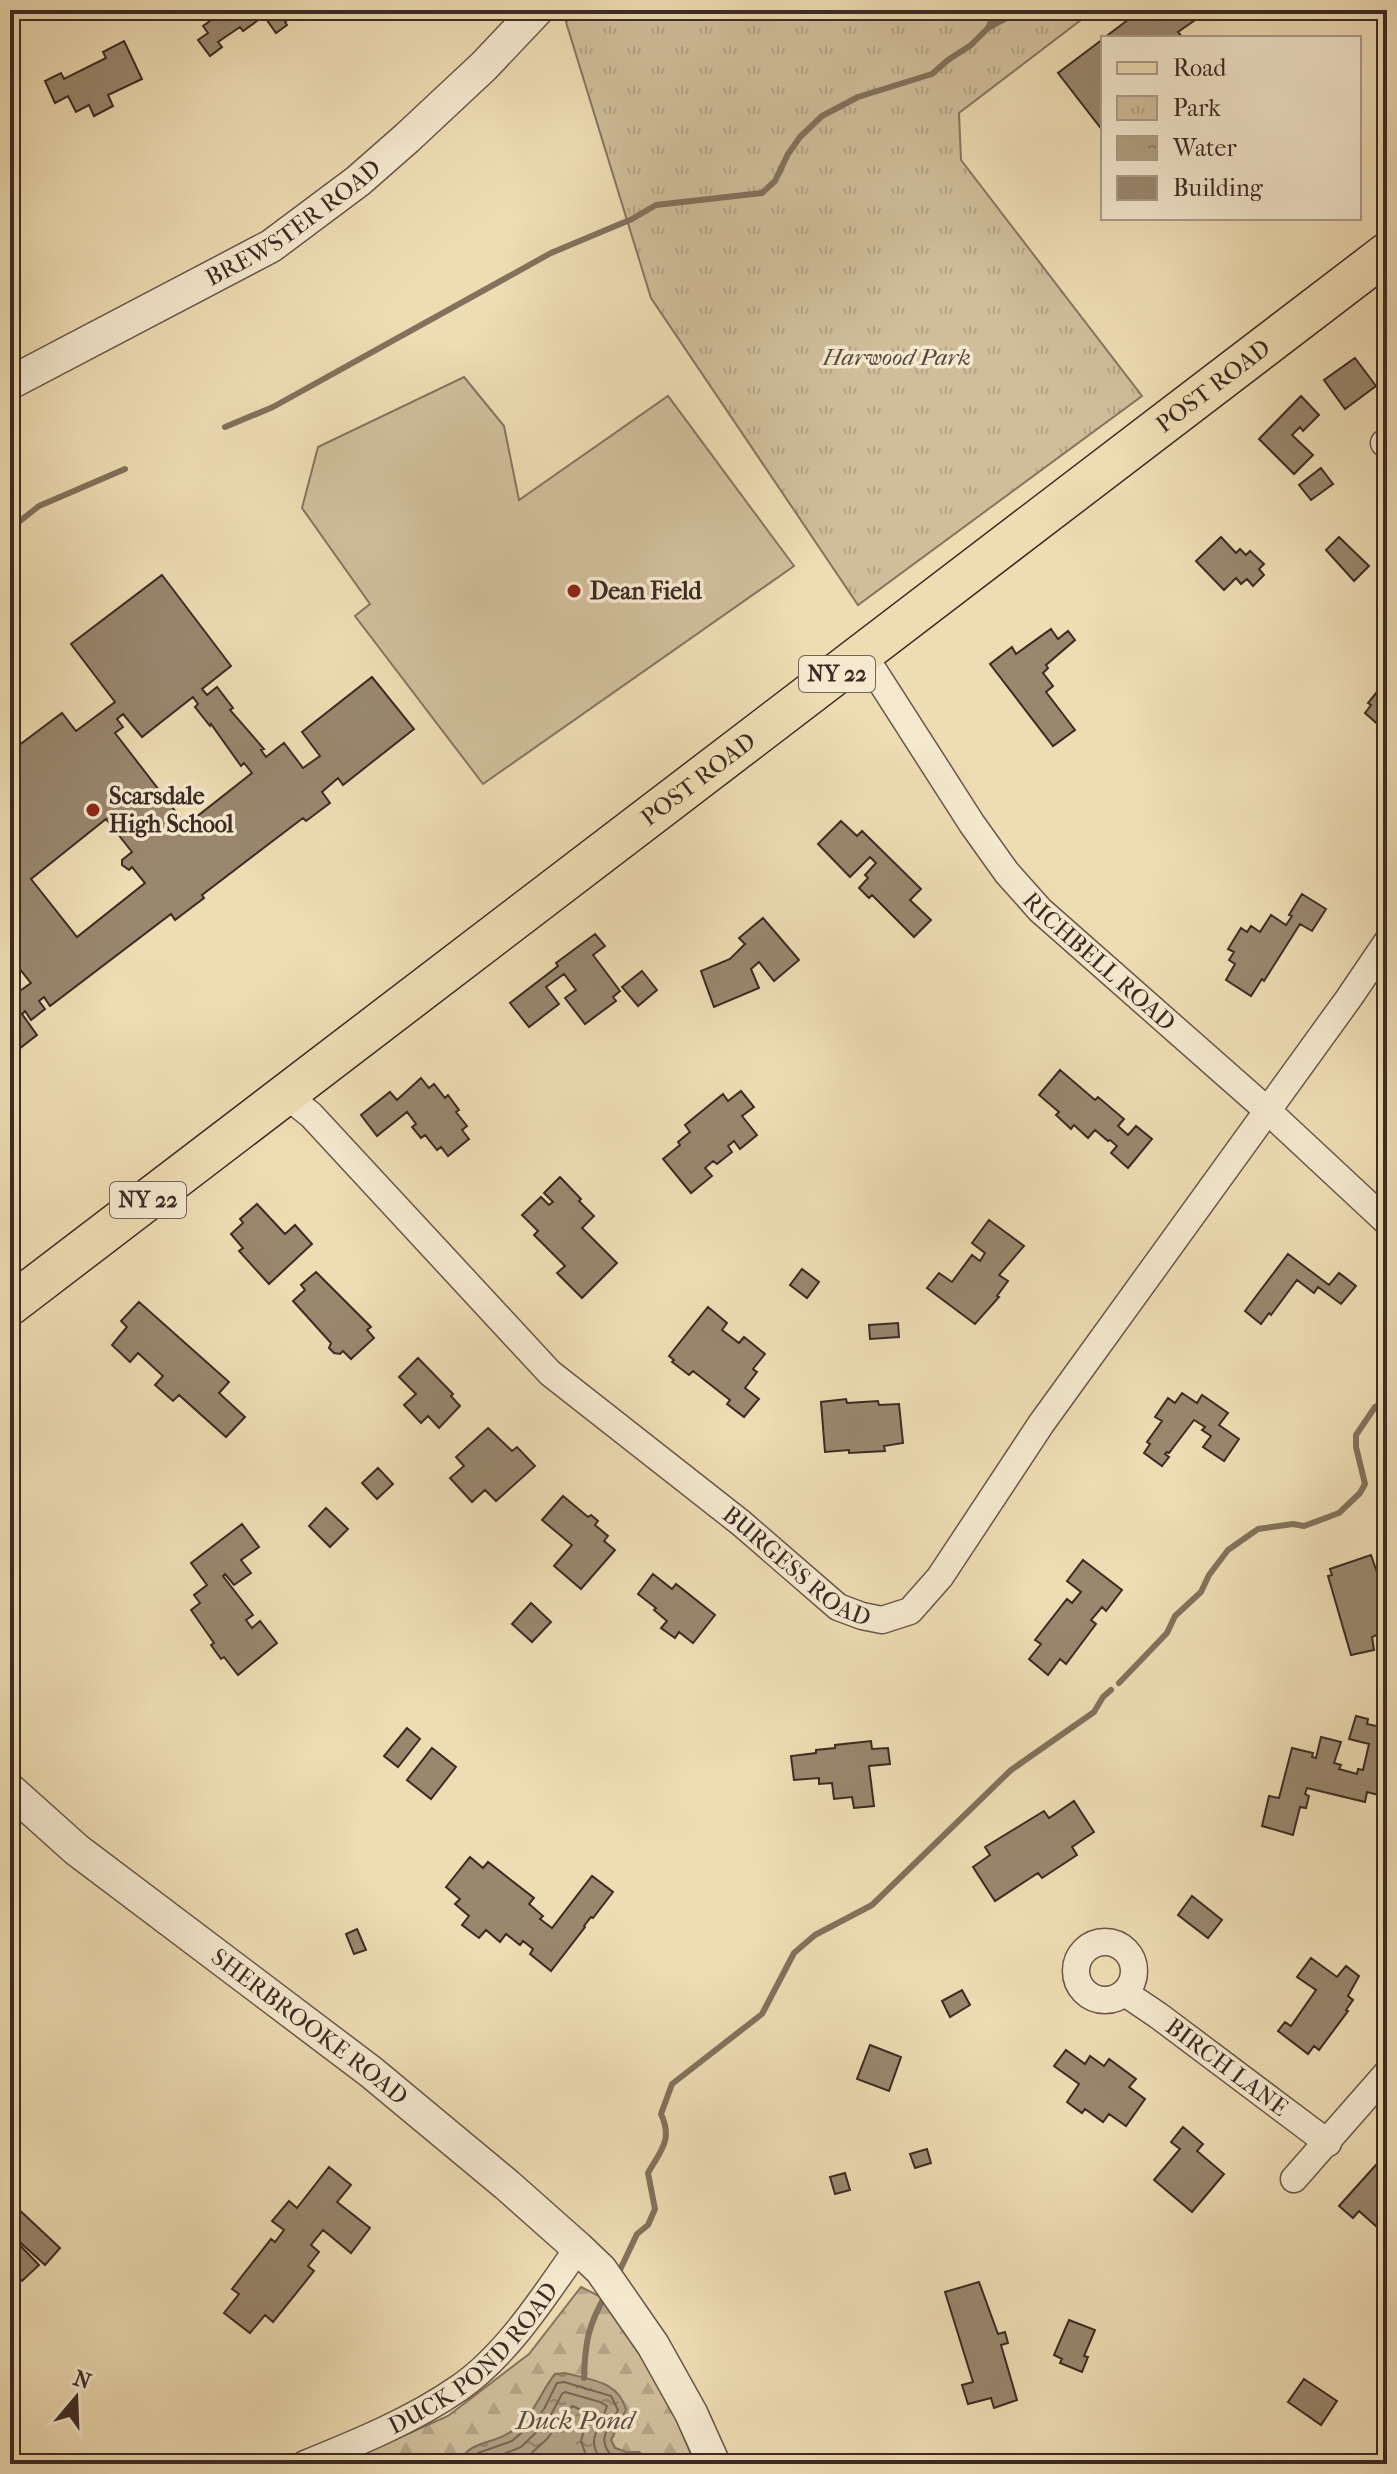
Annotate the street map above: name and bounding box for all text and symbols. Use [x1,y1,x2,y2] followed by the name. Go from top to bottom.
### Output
[1101,36,1361,220] legend
[1173,54,1227,82] text: Road
[1173,94,1221,122] text: Park
[1172,134,1237,162] text: Water
[201,154,387,292] street label: BREWSTER ROAD
[1173,174,1264,202] text: Building
[1150,333,1276,438] street label: POST ROAD
[822,343,971,371] park label: Harwood Park
[590,577,702,605] place label: Dean Field
[565,582,583,600] marker: Dean Field
[799,656,875,692] road number: NY 22
[635,727,761,832] street label: POST ROAD
[109,782,234,838] place label: Scarsdale High School
[84,801,102,819] marker: Scarsdale High School
[1017,886,1181,1037] street label: RICHBELL ROAD
[110,1182,186,1218] road number: NY 22
[717,1500,875,1632] street label: BURGESS ROAD
[206,1943,413,2111] street label: SHERBROOKE ROAD
[1160,2012,1293,2122] street label: BIRCH LANE
[384,2277,564,2440] street label: DUCK POND ROAD
[36,2358,116,2438] north arrow
[70,2365,95,2395] text: N
[514,2405,638,2436] water label: Duck Pond

